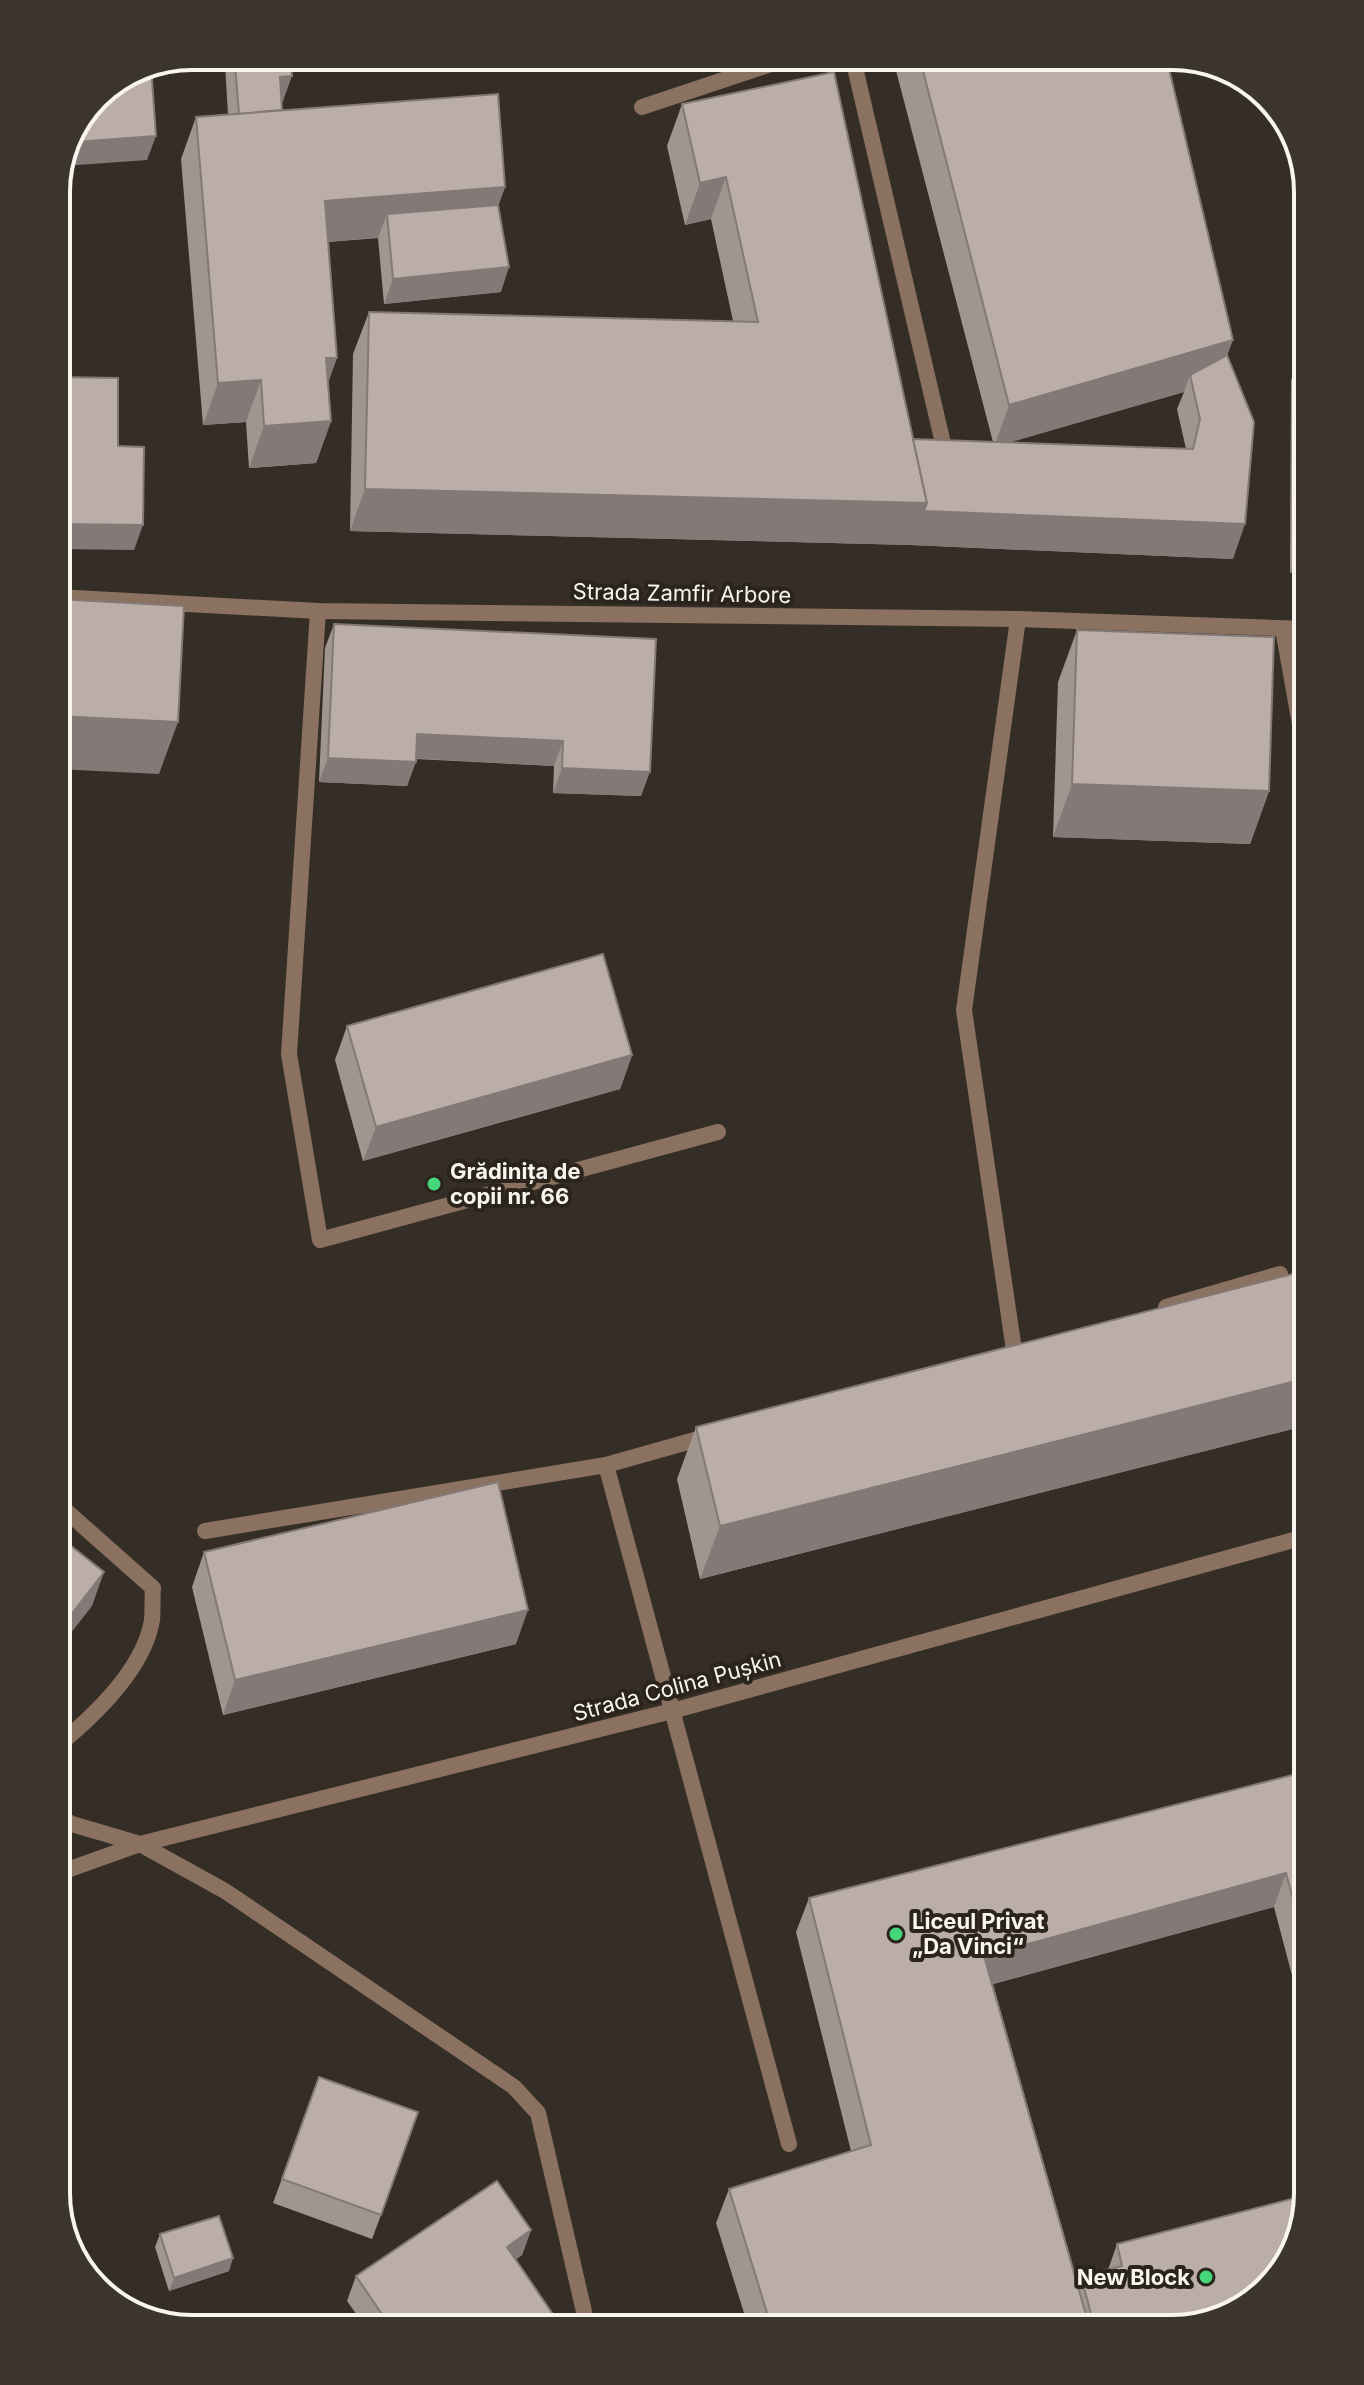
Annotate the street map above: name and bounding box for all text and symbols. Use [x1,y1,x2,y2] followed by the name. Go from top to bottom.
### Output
[573,578,791,608] street label: Strada Zamfir Arbore
[450,1158,581,1209] place label: Grădinița de copii nr. 66
[425,1175,443,1193] marker: Grădinița de copii nr. 66
[570,1646,784,1727] street label: Strada Colina Pușkin
[912,1908,1044,1959] place label: Liceul Privat „Da Vinci“
[887,1925,905,1943] marker: Liceul Privat „Da Vinci“
[1077,2264,1190,2290] place label: New Block
[1197,2268,1215,2286] marker: New Block

